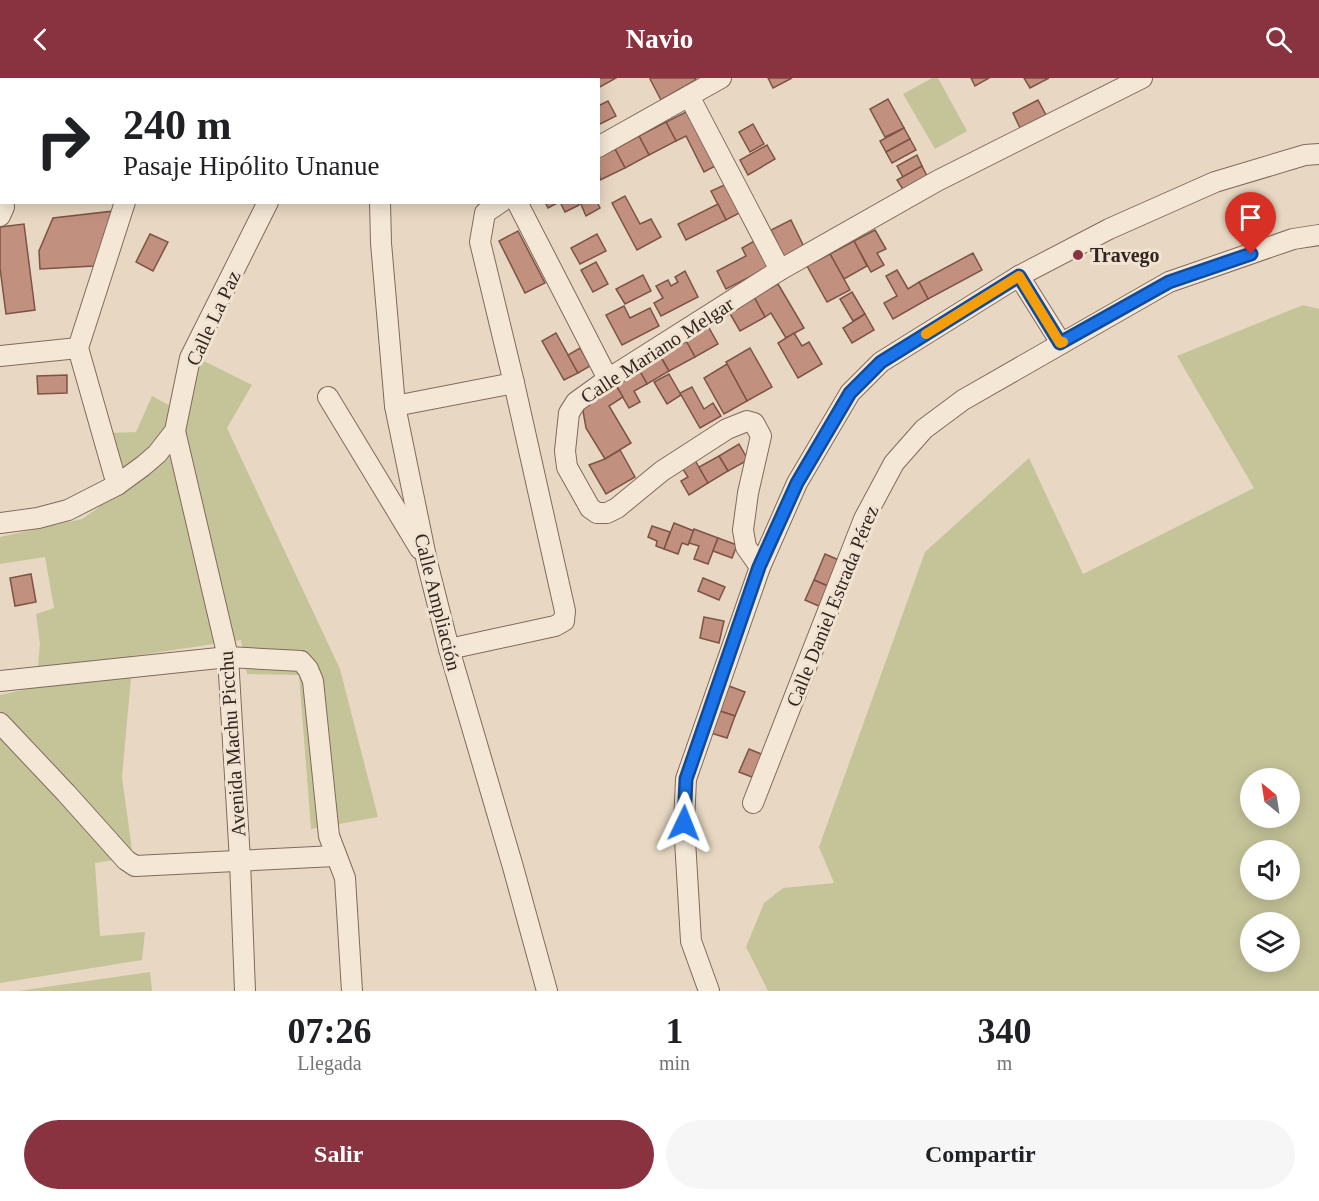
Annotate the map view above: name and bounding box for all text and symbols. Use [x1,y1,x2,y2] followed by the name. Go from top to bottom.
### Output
[24,23,57,56] icon: back
[1262,23,1295,56] icon: search
[626,24,693,54] text: Navio
[24,102,102,180] icon: right
[123,102,232,148] text: 240 m
[123,151,379,181] text: Pasaje Hipólito Unanue
[1225,192,1276,254] pin
[1234,201,1267,234] icon: arrive
[1090,244,1160,267] place label: Travego
[1071,248,1085,262] marker: Travego
[181,267,245,369] street label: Calle La Paz
[576,292,738,408] street label: Calle Mariano Melgar
[782,502,882,710] street label: Calle Daniel Estrada Pérez
[409,531,466,673] street label: Calle Ampliación
[215,650,249,838] street label: Avenida Machu Picchu
[1240,768,1300,828] north arrow
[1240,768,1300,972] map controls
[652,791,716,855] position arrow
[1240,840,1300,900] button: sound
[1240,912,1300,972] button: layers
[287,1011,371,1051] text: 07:26
[666,1011,684,1051] text: 1
[978,1011,1032,1051] text: 340
[297,1052,362,1074] text: Llegada
[659,1052,690,1074] text: min
[997,1052,1012,1074] text: m
[24,1120,654,1189] button: Salir
[666,1120,1295,1189] button: Compartir

